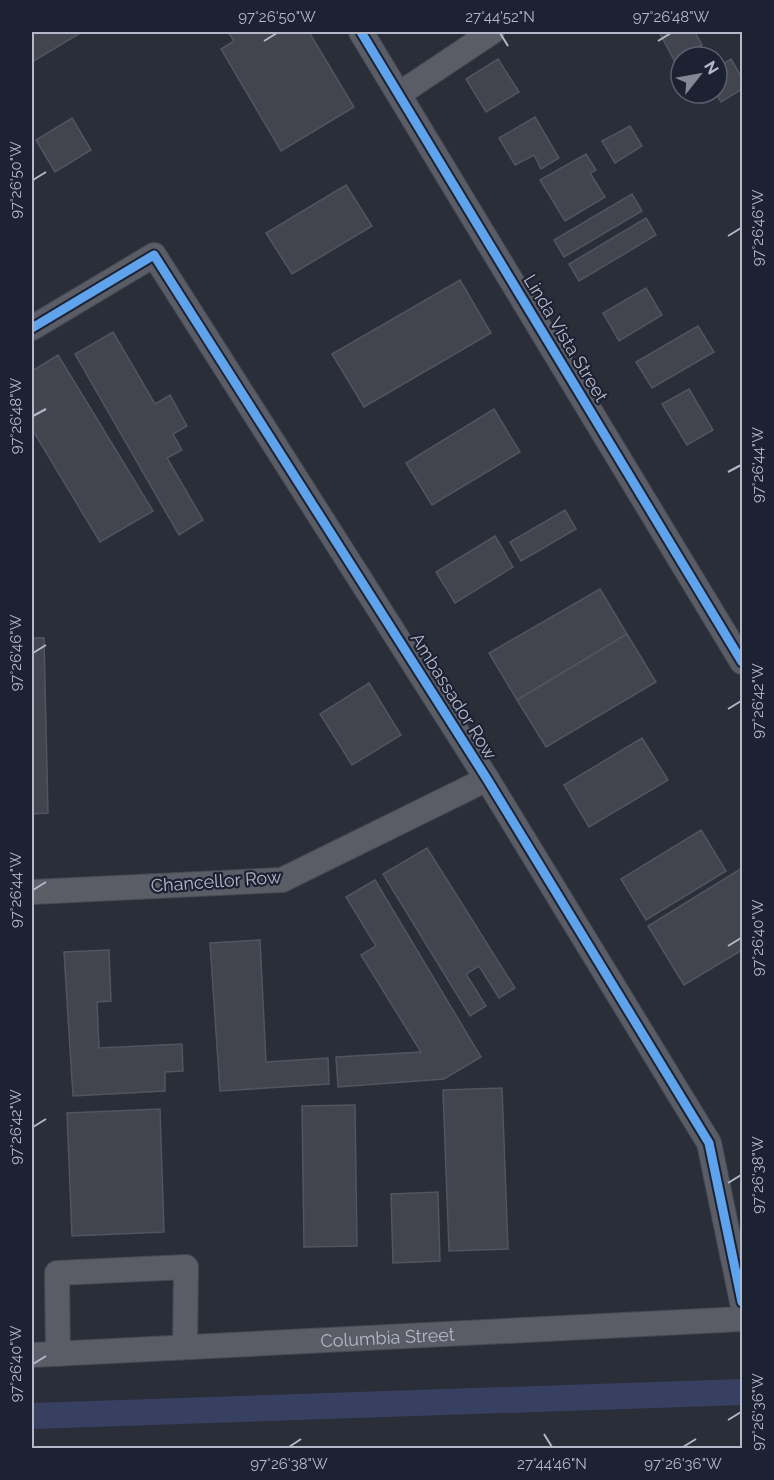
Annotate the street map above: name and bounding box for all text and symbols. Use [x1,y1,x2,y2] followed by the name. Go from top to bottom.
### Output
[238,8,316,26] text: 97°26'50"W
[465,8,535,26] text: 27°44'52"N
[633,8,710,26] text: 97°26'48"W
[669,45,729,105] north arrow
[700,57,723,78] text: N
[7,141,25,219] text: 97°26'50"W
[749,189,767,266] text: 97°26'46"W
[520,270,612,406] street label: Linda Vista Street
[7,377,25,454] text: 97°26'48"W
[749,427,767,503] text: 97°26'44"W
[7,614,25,691] text: 97°26'46"W
[406,629,502,764] street label: Ambassador Row
[749,663,767,739] text: 97°26'42"W
[7,852,25,928] text: 97°26'44"W
[150,866,282,896] street label: Chancellor Row
[749,899,767,976] text: 97°26'40"W
[7,1089,25,1165] text: 97°26'42"W
[749,1136,767,1214] text: 97°26'38"W
[320,1323,455,1351] street label: Columbia Street
[7,1325,25,1402] text: 97°26'40"W
[749,1373,767,1451] text: 97°26'36"W
[250,1455,328,1473] text: 97°26'38"W
[517,1455,587,1473] text: 27°44'46"N
[644,1455,722,1473] text: 97°26'36"W

